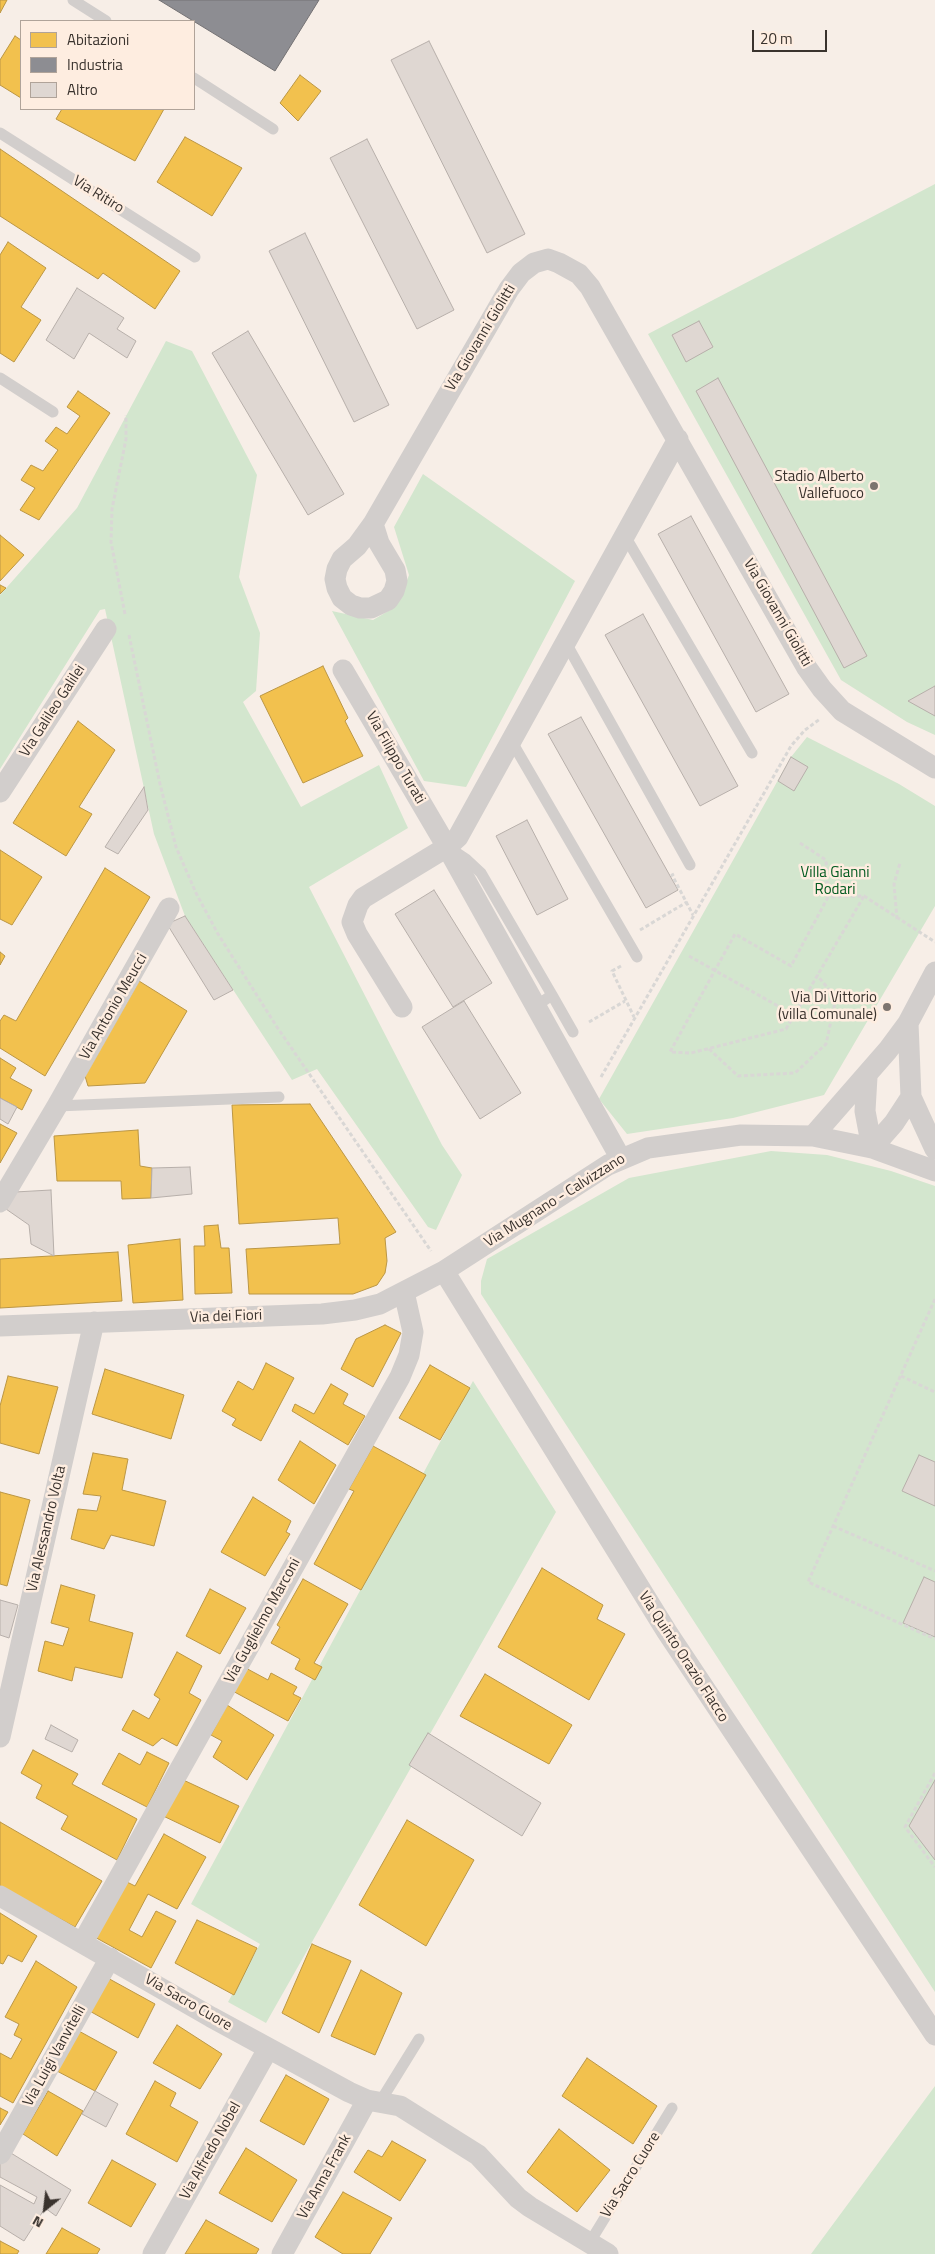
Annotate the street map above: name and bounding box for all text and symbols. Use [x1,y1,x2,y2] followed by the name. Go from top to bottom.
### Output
[20,20,195,110] legend
[755,20,830,52] scale bar
[760,27,793,50] text: 20 m
[67,28,129,51] text: Abitazioni
[67,53,123,76] text: Industria
[67,78,98,101] text: Altro
[69,172,127,218] street label: Via Ritiro
[442,281,520,395] street label: Via Giovanni Giolitti
[775,468,864,503] place label: Stadio Alberto Vallefuoco
[868,480,880,492] marker: Stadio Alberto Vallefuoco
[739,556,815,670] street label: Via Giovanni Giolitti
[16,661,90,761] street label: Via Galileo Galilei
[361,709,429,807] street label: Via Filippo Turati
[800,864,870,899] park label: Villa Gianni Rodari
[76,951,152,1063] street label: Via Antonio Meucci
[778,989,877,1024] place label: Via Di Vittorio (villa Comunale)
[881,1001,893,1013] marker: Via Di Vittorio (villa Comunale)
[481,1150,629,1252] street label: Via Mugnano - Calvizzano
[189,1307,263,1327] street label: Via dei Fiori
[24,1464,70,1594] street label: Via Alessandro Volta
[221,1555,305,1687] street label: Via Guglielmo Marconi
[634,1588,732,1726] street label: Via Quinto Orazio Flacco
[141,1971,235,2035] street label: Via Sacro Cuore
[20,2002,90,2110] street label: Via Luigi Vanvitelli
[177,2099,245,2203] street label: Via Alfredo Nobel
[597,2129,665,2221] street label: Via Sacro Cuore
[294,2131,356,2223] street label: Via Anna Frank
[20,2184,70,2234] north arrow
[28,2211,47,2234] text: N

